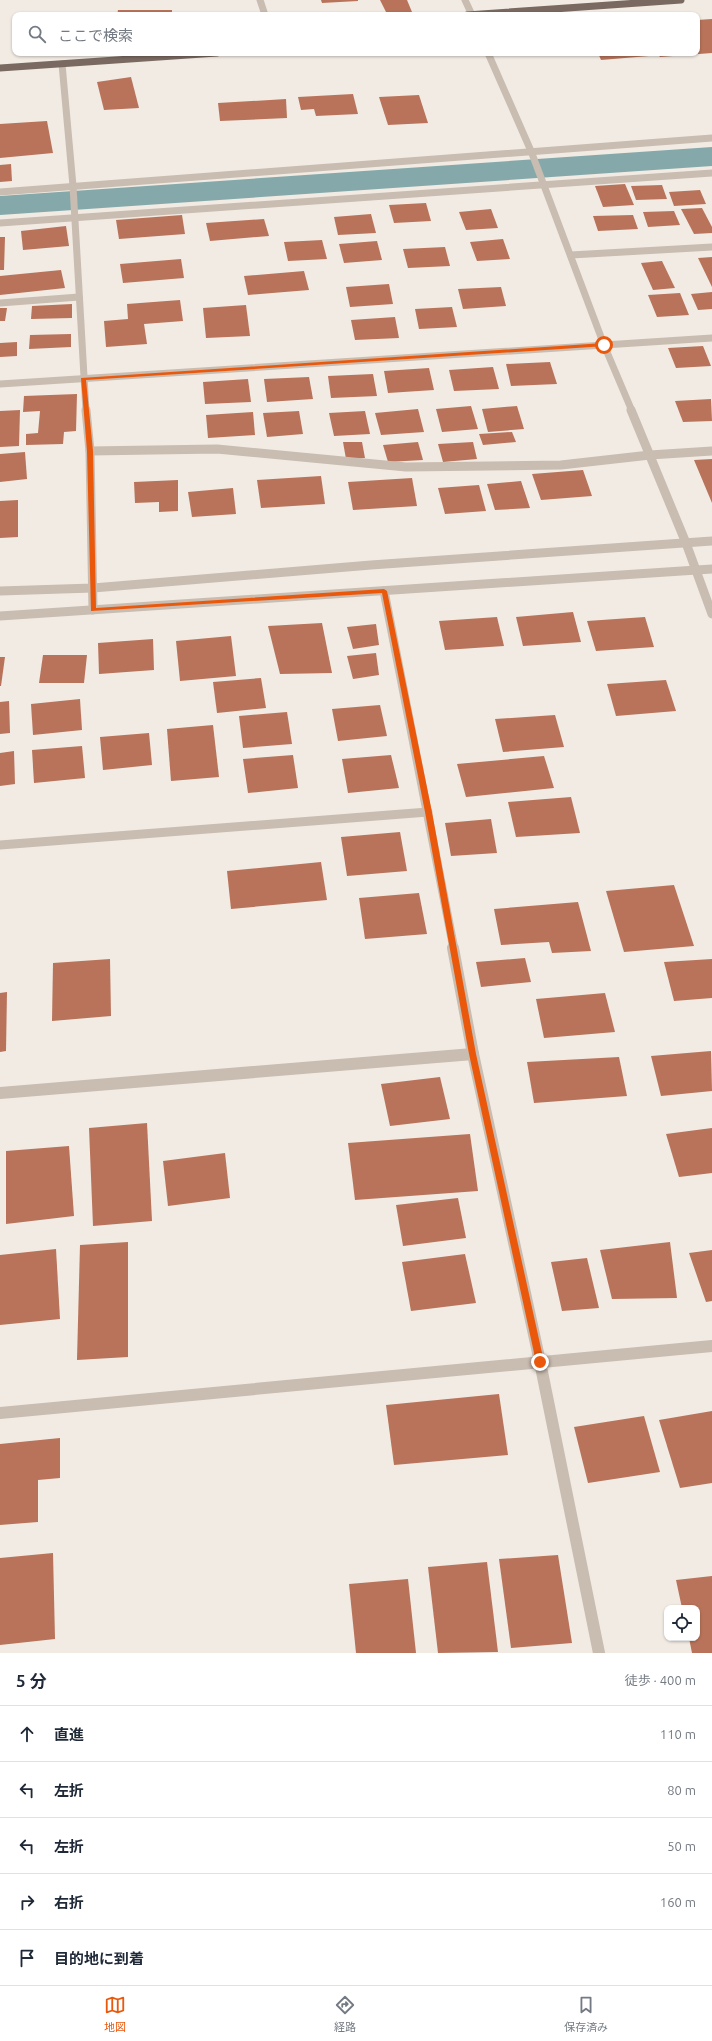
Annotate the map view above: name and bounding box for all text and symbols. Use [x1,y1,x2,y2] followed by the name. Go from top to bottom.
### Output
[12,12,700,56] search box
[26,23,48,45] icon: search
[58,27,133,44] text: ここで検索
[595,336,613,354] route start
[531,1353,549,1371] route end
[664,1605,700,1641] map controls
[664,1605,700,1641] button: locate
[16,1671,47,1690] text: 5 分
[625,1673,696,1687] text: 徒歩 · 400 m
[16,1723,38,1745] icon: ahead
[54,1726,84,1743] text: 直進
[660,1727,696,1741] text: 110 m
[16,1779,38,1801] icon: left
[54,1782,84,1799] text: 左折
[667,1783,696,1797] text: 80 m
[16,1835,38,1857] icon: left
[54,1838,84,1855] text: 左折
[667,1839,696,1853] text: 50 m
[16,1891,38,1913] icon: right
[54,1894,84,1911] text: 右折
[660,1895,696,1909] text: 160 m
[16,1947,38,1969] icon: arrive
[54,1950,144,1967] text: 目的地に到着
[104,1994,126,2034] tab: 地図
[334,1994,356,2034] tab: 経路
[564,1994,608,2034] tab: 保存済み

